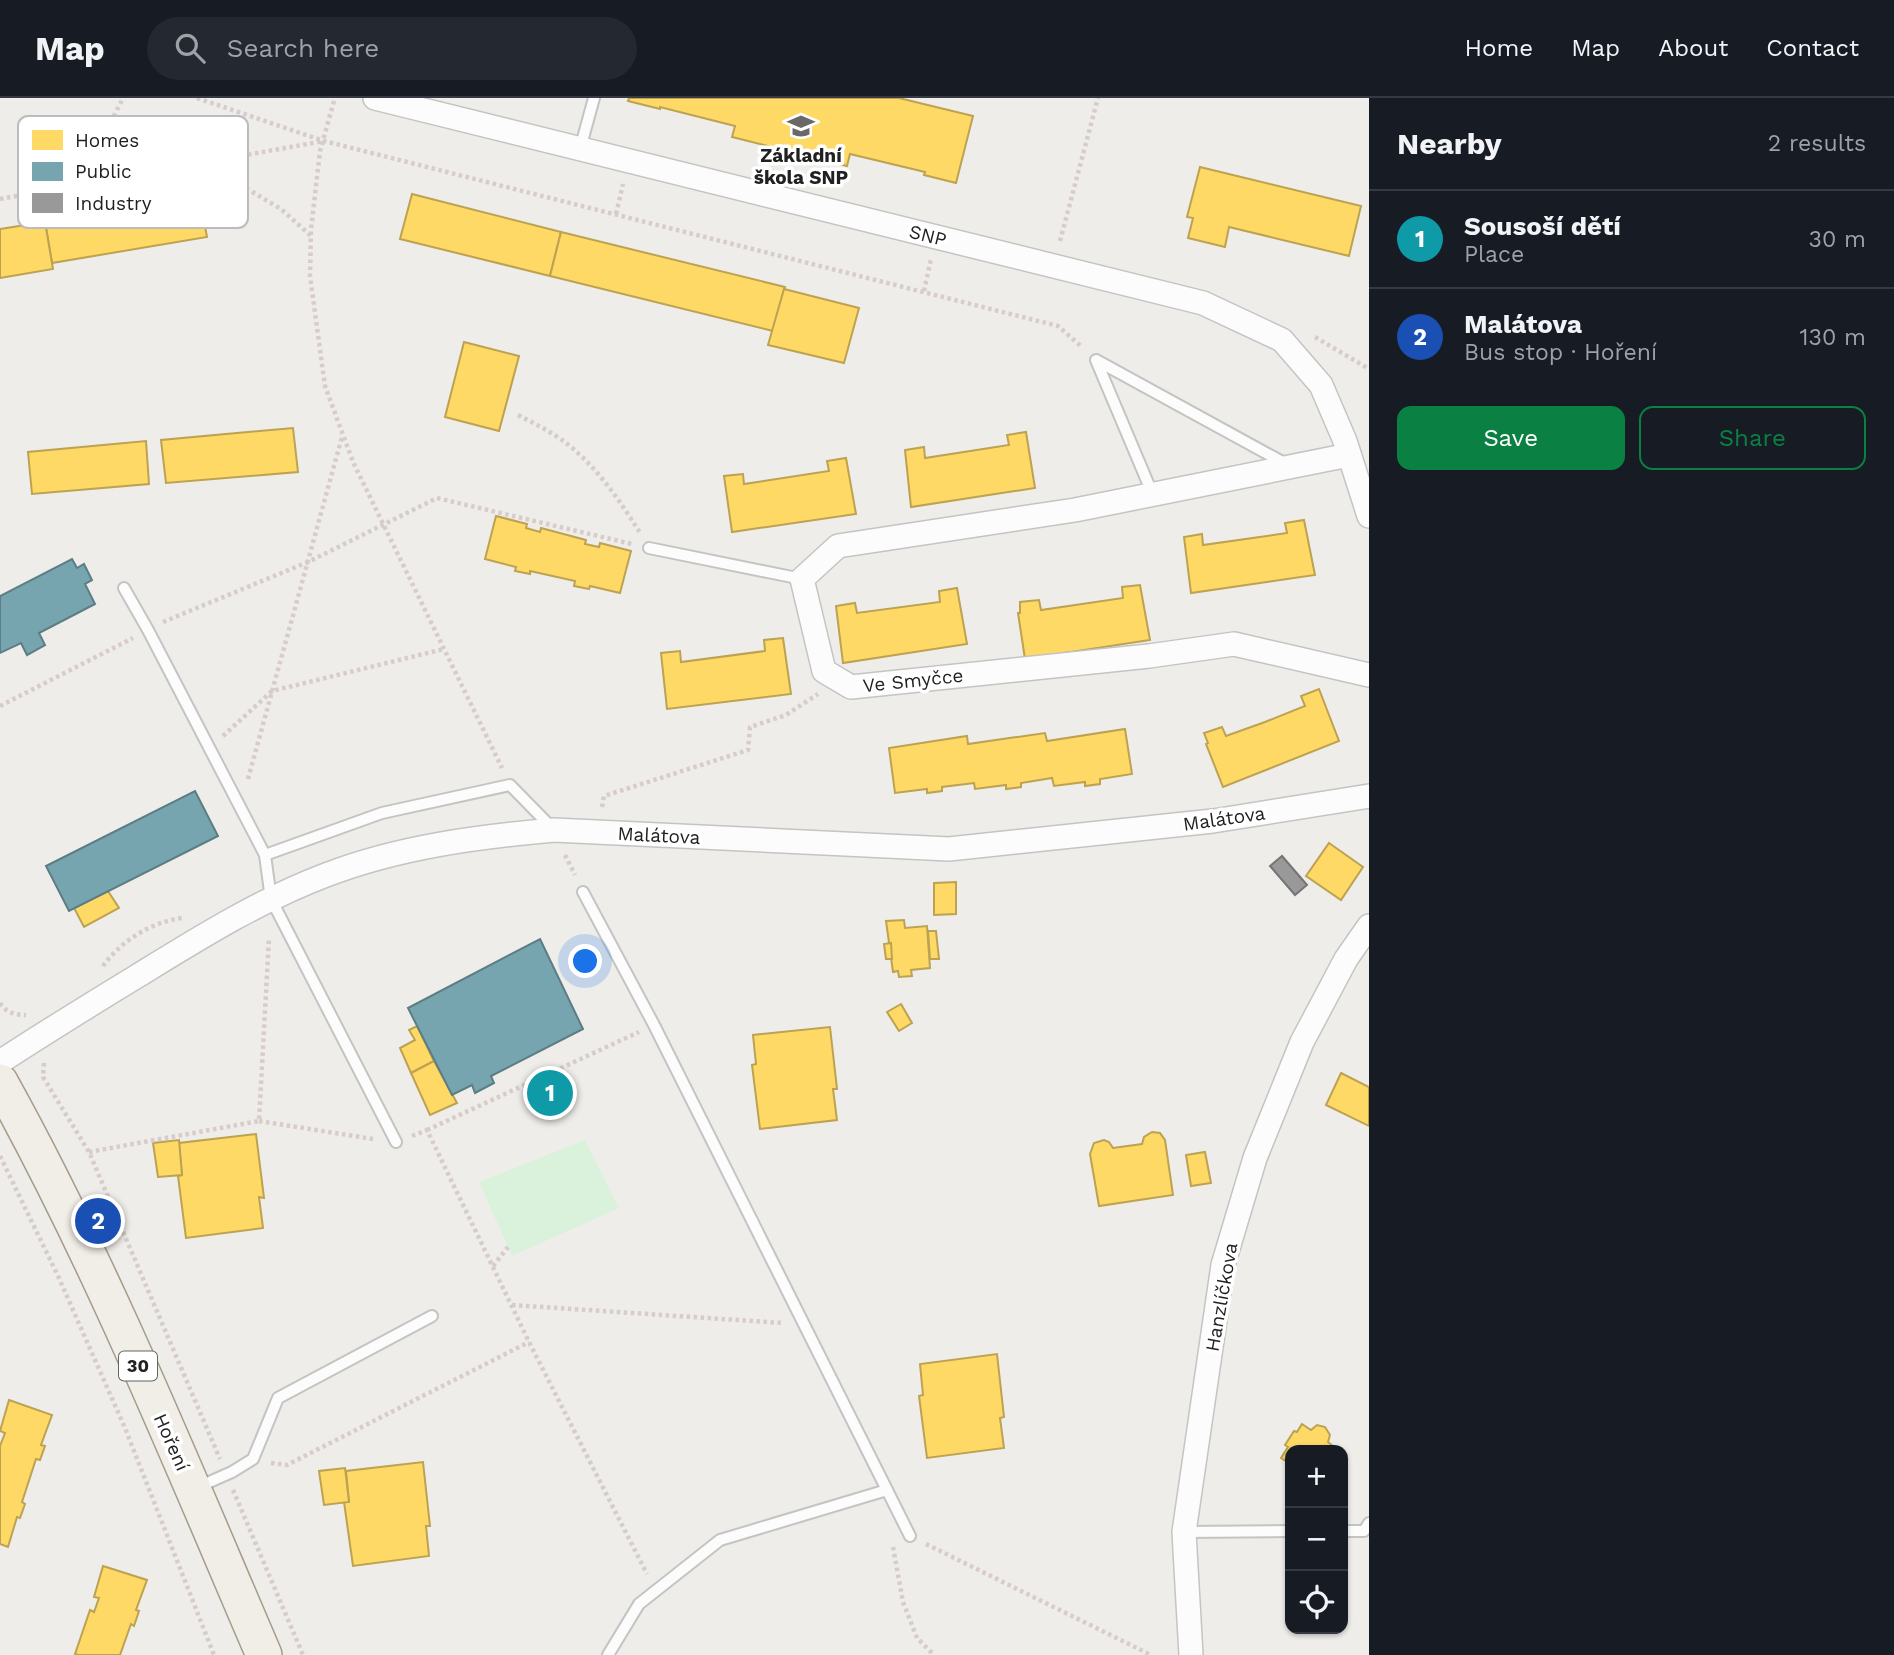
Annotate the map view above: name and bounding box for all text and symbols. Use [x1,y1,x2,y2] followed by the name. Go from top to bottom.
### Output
[147,17,637,80] search box
[35,29,105,68] text: Map
[171,29,209,67] icon: search
[227,33,379,63] text: Search here
[1465,34,1533,62] text: Home
[1571,34,1620,62] text: Map
[1658,34,1728,62] text: About
[1766,34,1859,62] text: Contact
[786,111,816,141] school or university icon: Základní škola SNP
[18,116,248,228] legend
[1397,126,1502,161] text: Nearby
[75,129,139,152] text: Homes
[1768,130,1866,157] text: 2 results
[754,144,848,189] place label: Základní škola SNP
[75,160,132,183] text: Public
[75,192,152,215] text: Industry
[1464,211,1621,241] text: Sousoší dětí
[907,220,949,251] street label: SNP
[1415,226,1425,253] text: 1
[1809,226,1866,253] text: 30 m
[1464,241,1524,268] text: Place
[1464,309,1582,339] text: Malátova
[1413,324,1427,351] text: 2
[1800,324,1866,351] text: 130 m
[1464,339,1657,366] text: Bus stop · Hoření
[1397,406,1625,470] button: Save
[1639,406,1866,470] button: Share
[862,664,964,697] street label: Ve Smyčce
[1181,801,1267,836] street label: Malátova
[617,822,701,849] street label: Malátova
[568,944,602,978] your location
[527,1067,573,1119] pin: 1
[75,1195,121,1247] pin: 2
[1201,1241,1242,1353] street label: Hanzlíčkova
[119,1352,157,1380] road number: 30
[149,1410,194,1474] street label: Hoření
[1285,1445,1348,1634] map controls
[1285,1445,1348,1508] button: +
[1285,1508,1348,1571] button: −
[1285,1571,1348,1634] button: locate

